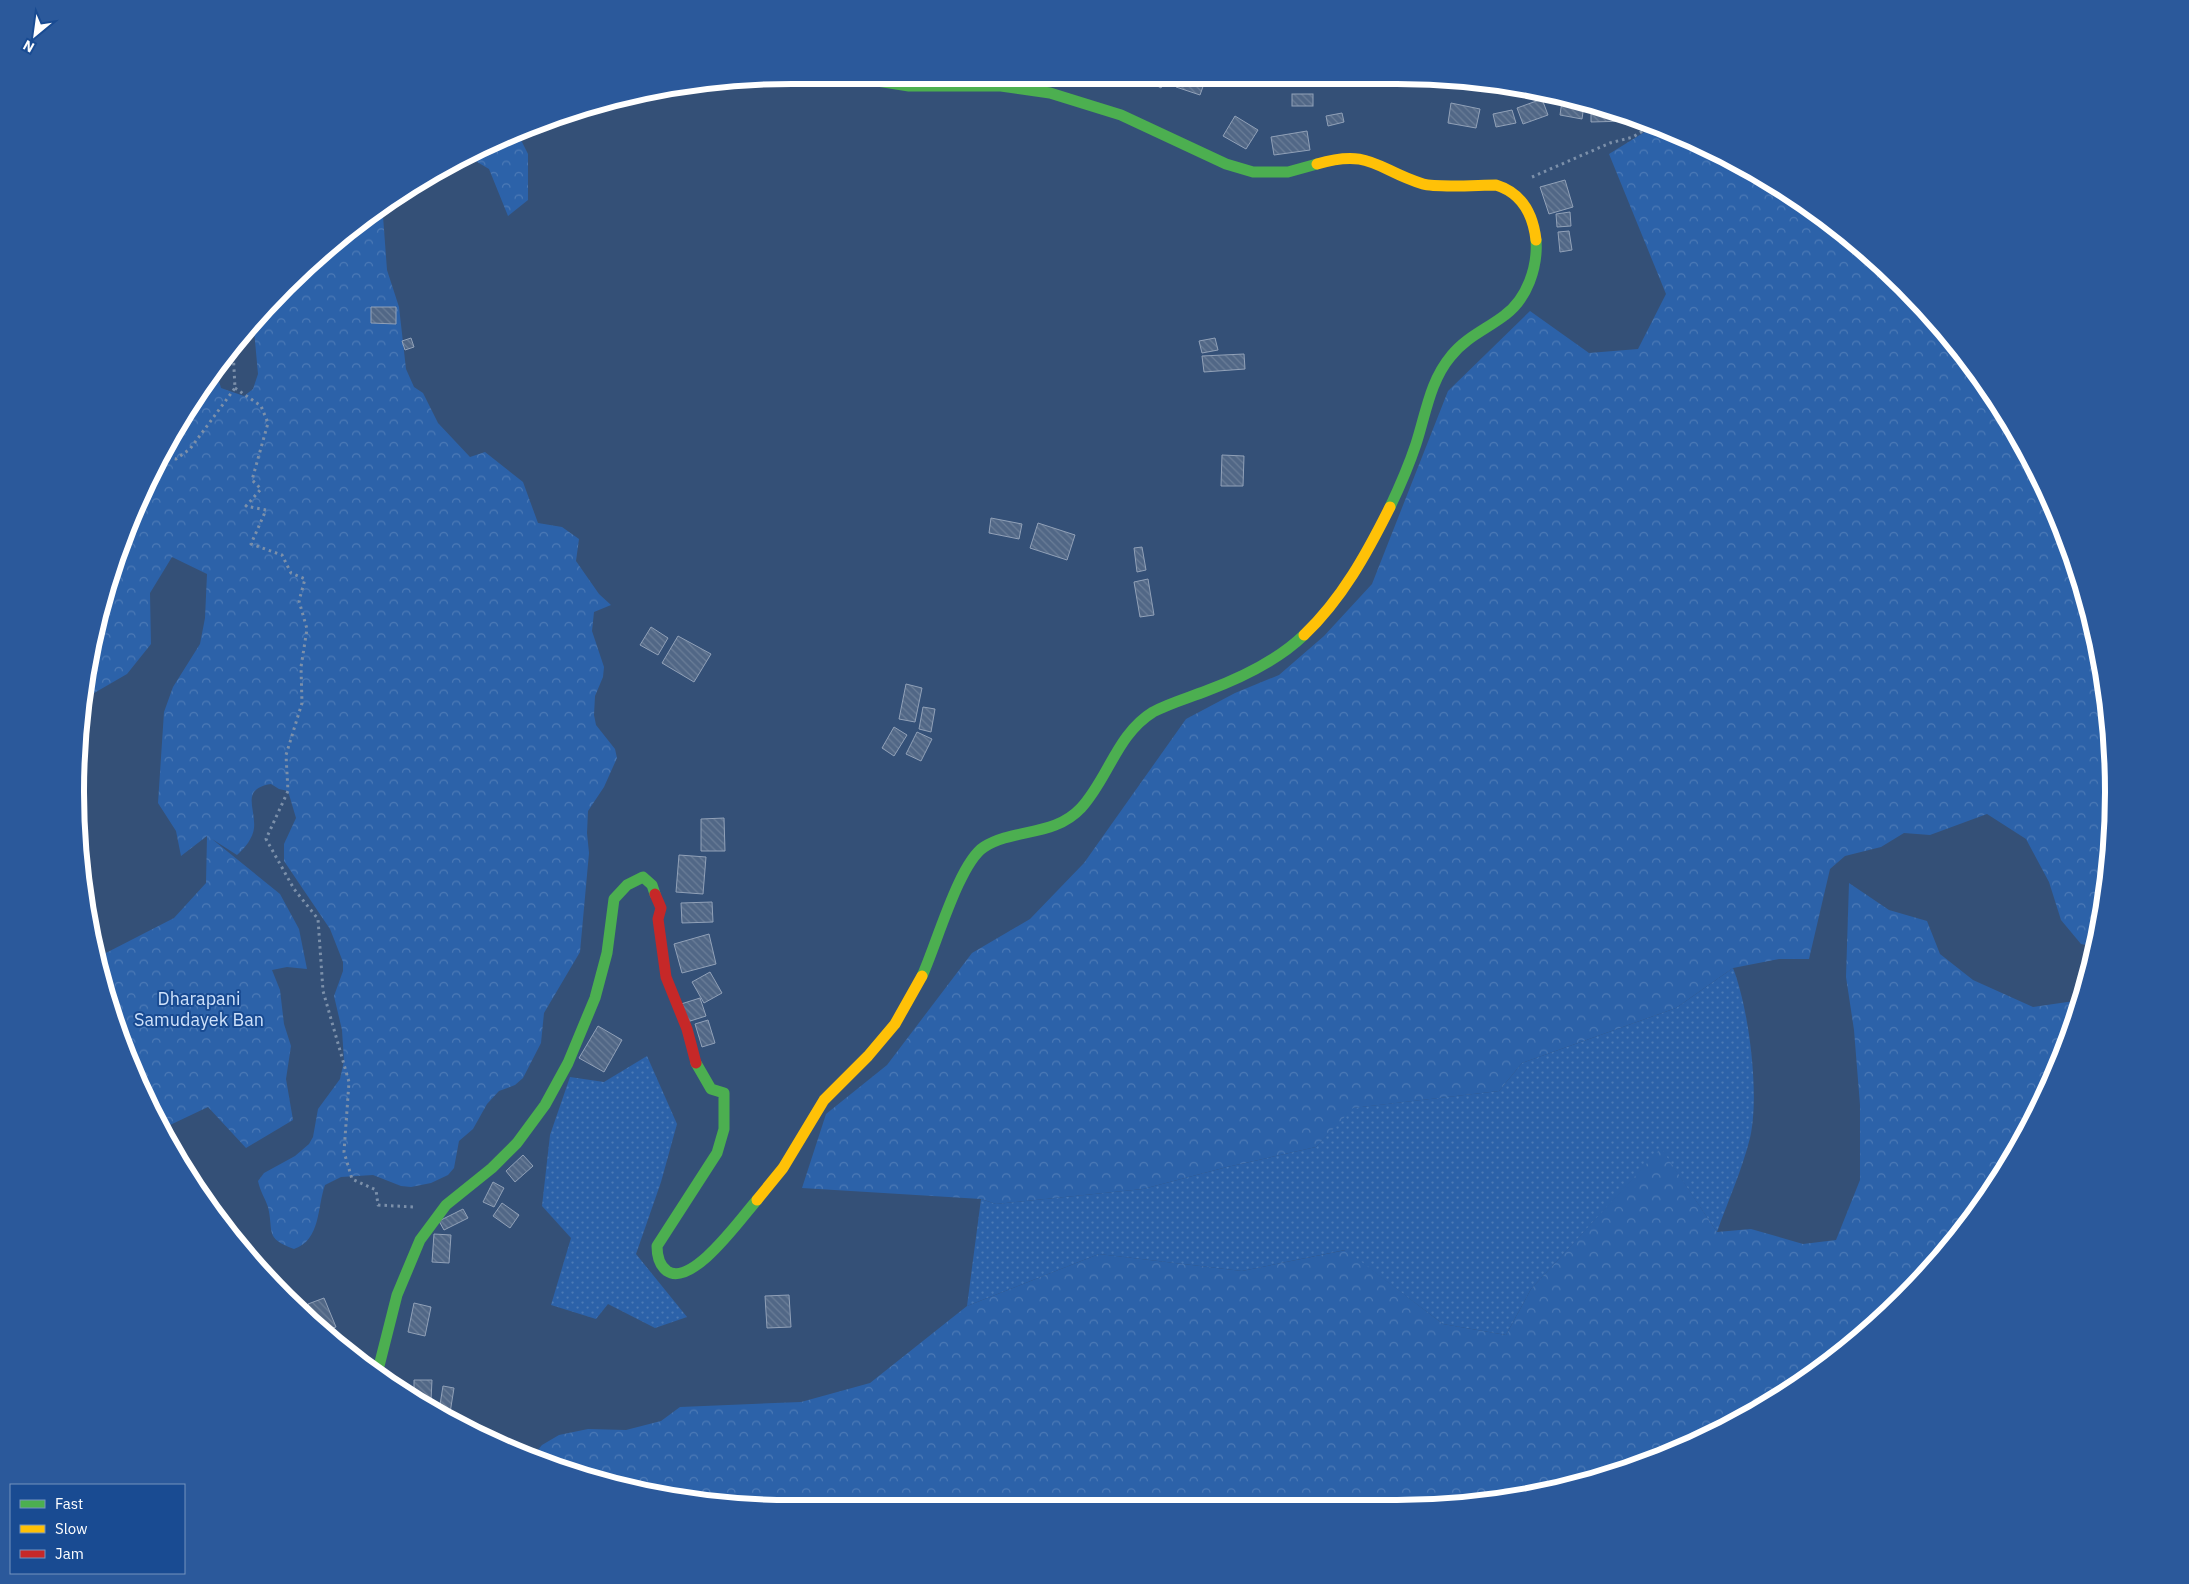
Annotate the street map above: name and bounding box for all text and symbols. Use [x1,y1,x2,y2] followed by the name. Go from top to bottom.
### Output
[10,10,60,60] north arrow
[20,36,37,57] text: N
[134,987,264,1031] park label: Dharapani Samudayek Ban
[10,1484,185,1574] legend
[55,1494,83,1513] text: Fast
[55,1519,88,1538] text: Slow
[55,1544,84,1563] text: Jam

